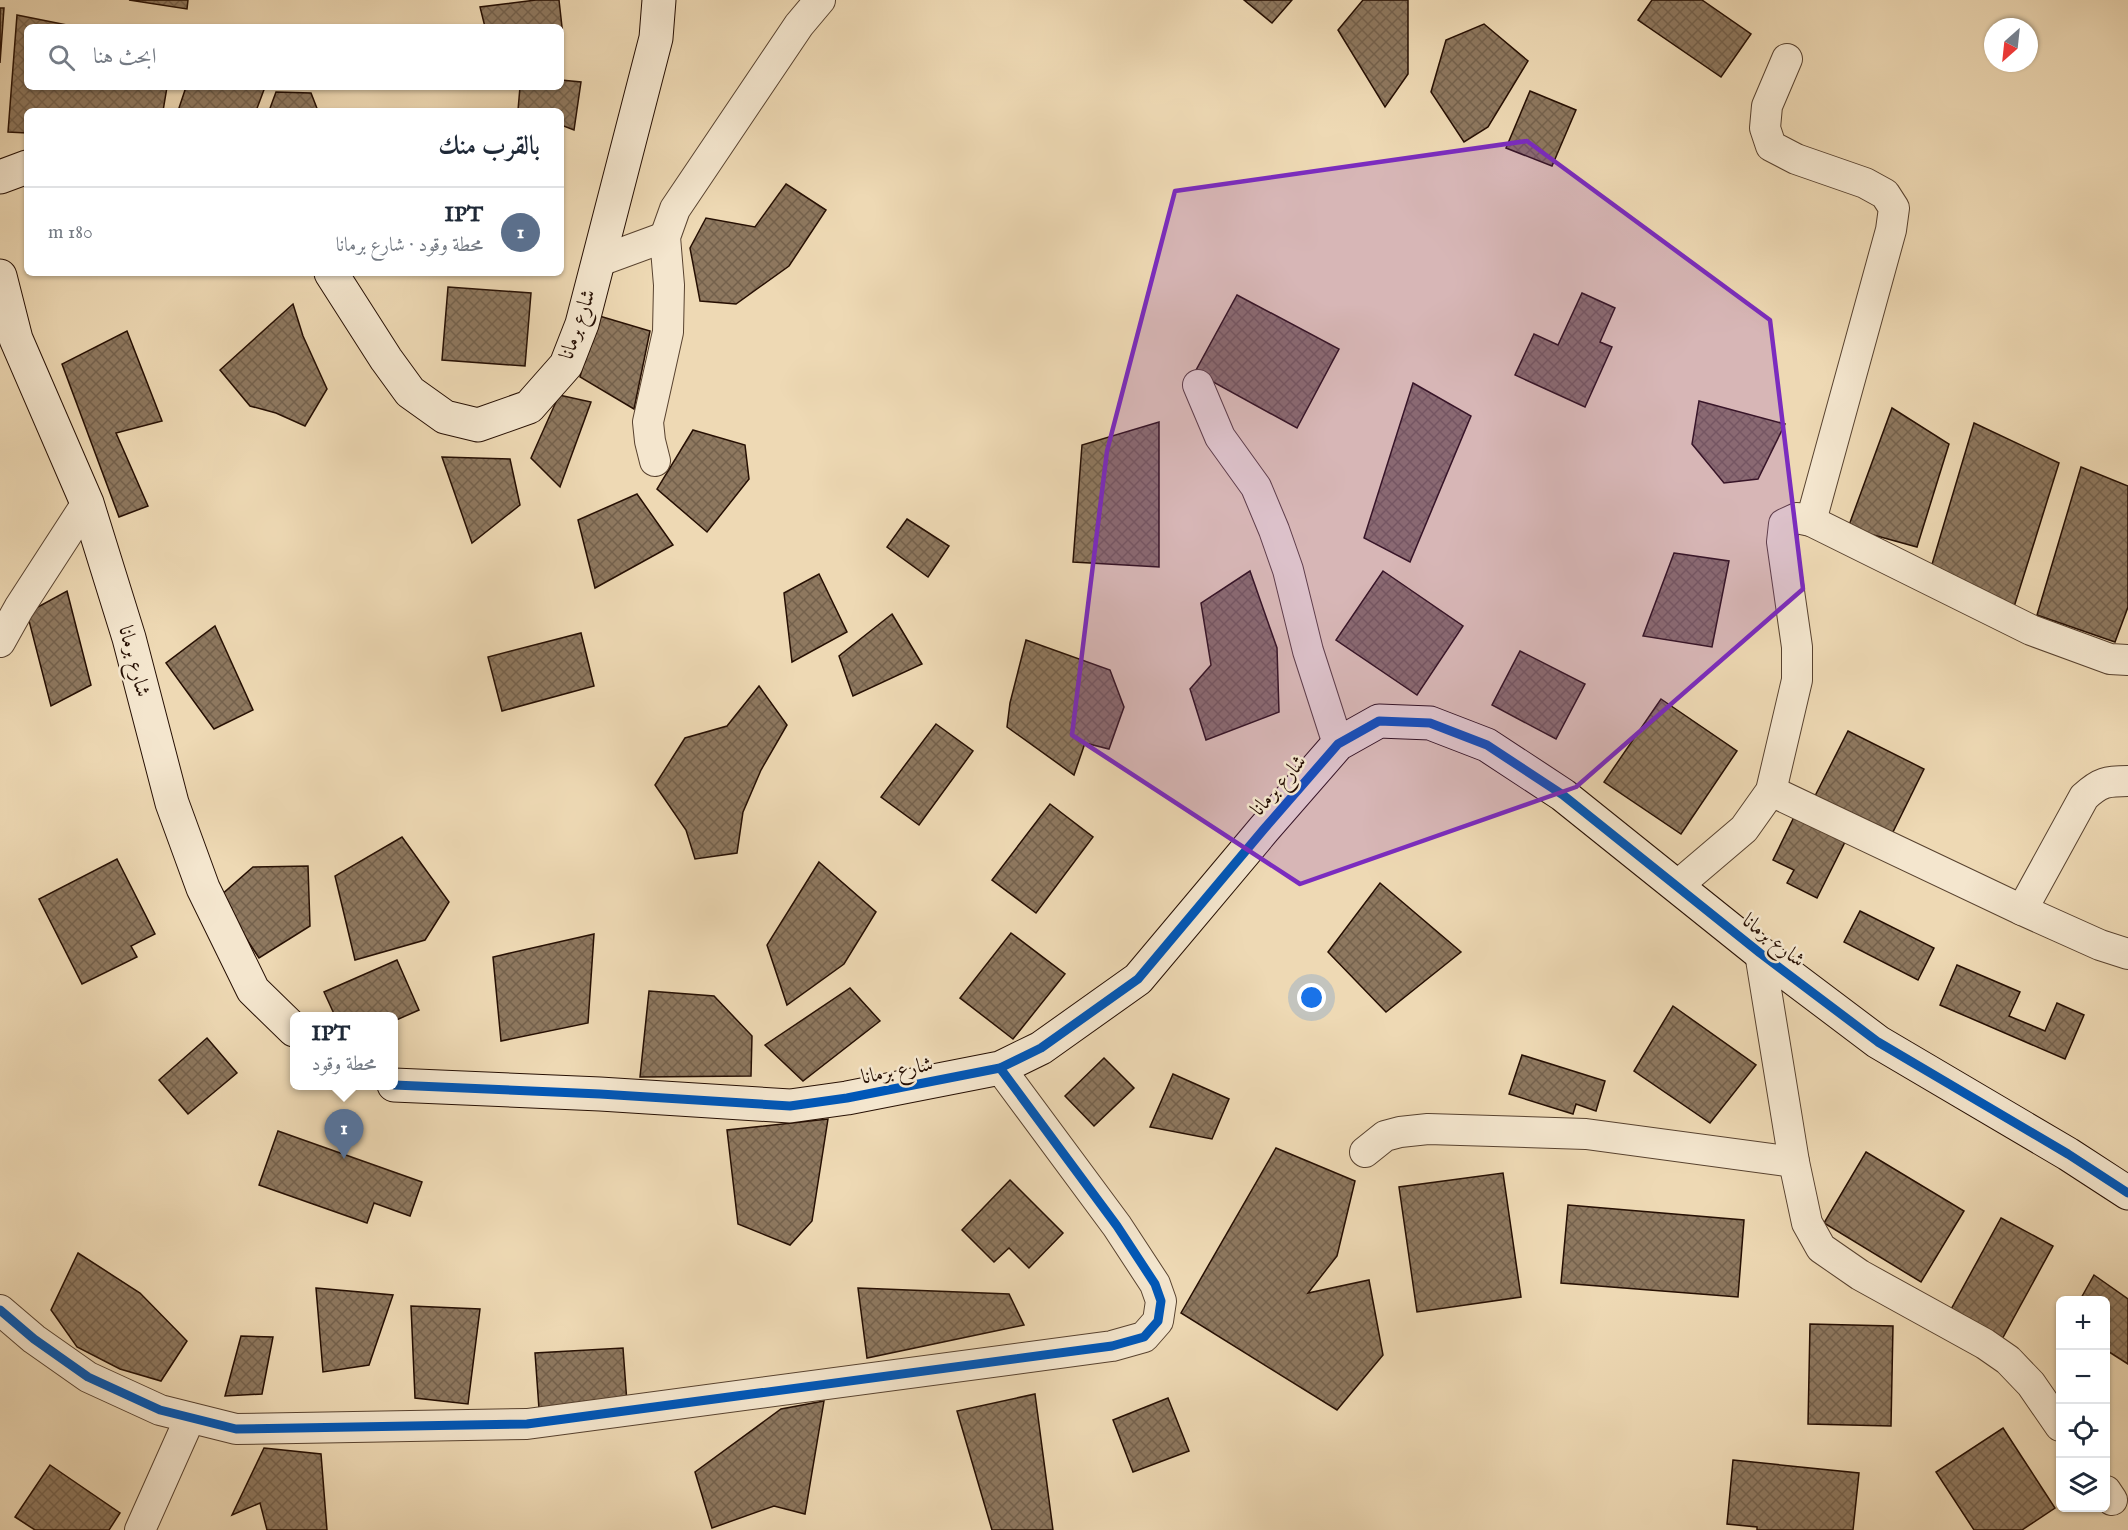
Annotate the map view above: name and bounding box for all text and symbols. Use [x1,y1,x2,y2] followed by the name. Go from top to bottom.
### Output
[1984,18,2038,72] north arrow
[24,24,564,90] search box
[45,41,78,74] icon: search
[93,43,156,71] text: ابحث هنا
[438,130,540,163] text: بالقرب منك
[444,201,483,229] text: IPT
[48,220,93,245] text: 180 m
[517,220,524,245] text: 1
[336,233,483,258] text: محطة وقود · شارع برمانا
[554,286,606,364] street label: شارع برمانا
[108,623,156,701] street label: شارع برمانا
[1245,750,1315,824] street label: شارع برمانا
[1734,908,1810,977] street label: شارع برمانا
[1297,983,1326,1012] your location
[290,1012,398,1090] popup
[312,1020,350,1048] text: IPT
[859,1051,936,1095] street label: شارع برمانا
[312,1052,376,1077] text: محطة وقود
[324,1110,364,1159] pin: 1
[2056,1296,2110,1512] map controls
[2056,1296,2110,1350] button: +
[2056,1350,2110,1404] button: −
[2056,1404,2110,1458] button: locate
[2056,1458,2110,1512] button: layers

